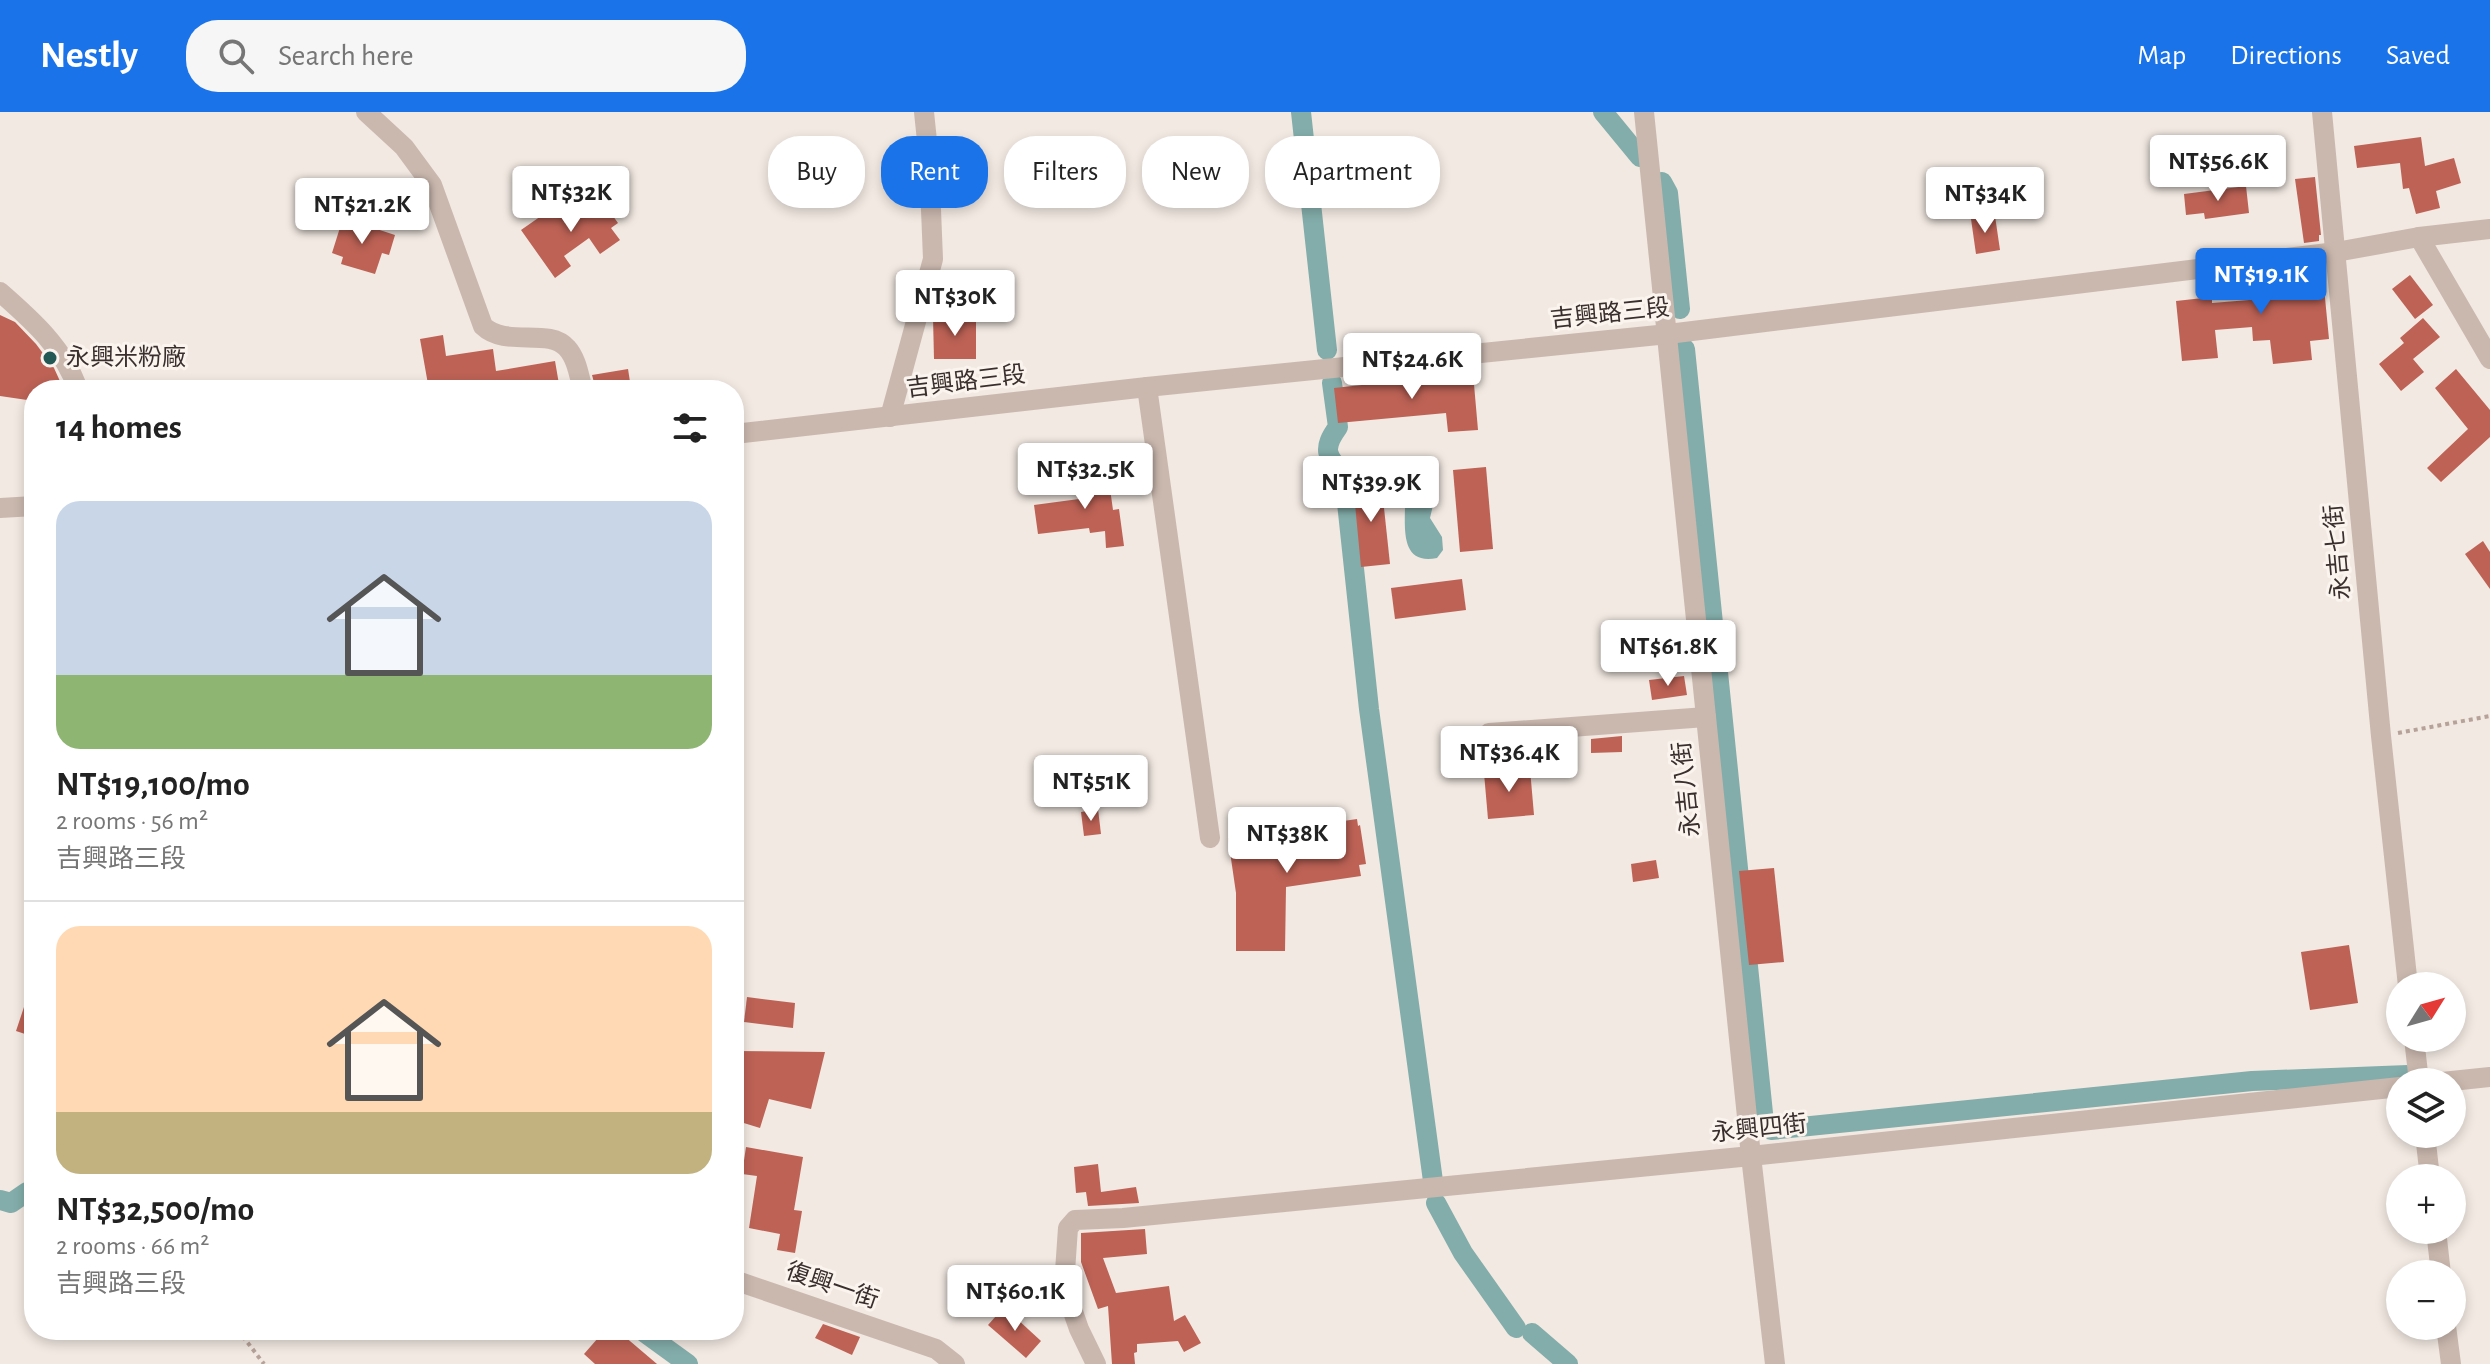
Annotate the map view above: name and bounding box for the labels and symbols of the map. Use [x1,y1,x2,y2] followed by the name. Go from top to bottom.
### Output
[2135,135,2301,203] pin: NT$56.6K
[506,166,636,234] pin: NT$32K
[1920,167,2050,235] pin: NT$34K
[279,178,445,246] pin: NT$21.2K
[2178,248,2344,316] pin: NT$19.1K
[890,270,1020,338] pin: NT$30K
[1549,294,1671,332] street label: 吉興路三段
[1329,333,1495,401] pin: NT$24.6K
[66,344,186,370] place label: 永興米粉廠
[41,349,59,367] marker: 永興米粉廠
[905,361,1027,401] street label: 吉興路三段
[1002,443,1168,511] pin: NT$32.5K
[1288,456,1454,524] pin: NT$39.9K
[2320,503,2354,601] street label: 永吉七街
[1585,620,1751,688] pin: NT$61.8K
[1426,726,1592,794] pin: NT$36.4K
[1668,740,1704,838] street label: 永吉八街
[1026,755,1156,823] pin: NT$51K
[1222,807,1352,875] pin: NT$38K
[2386,972,2466,1052] north arrow
[1710,1110,1808,1146] street label: 永興四街
[783,1257,882,1313] street label: 復興一街
[932,1265,1098,1333] pin: NT$60.1K

